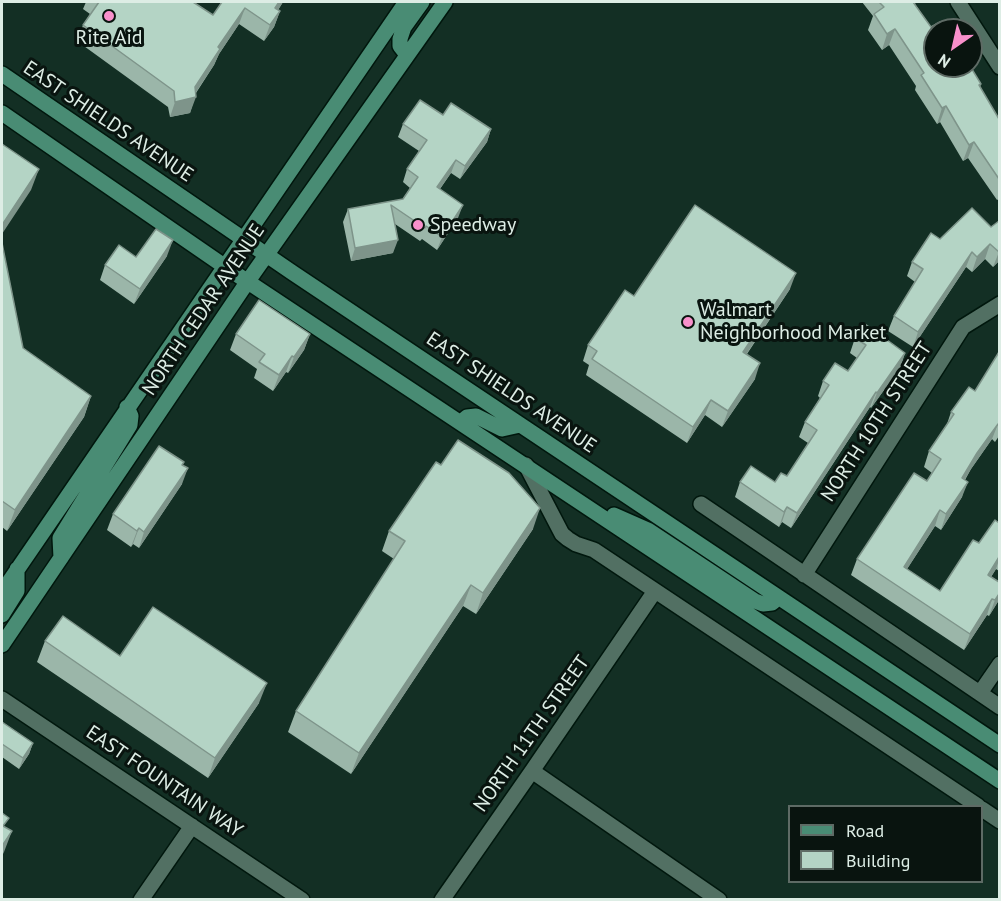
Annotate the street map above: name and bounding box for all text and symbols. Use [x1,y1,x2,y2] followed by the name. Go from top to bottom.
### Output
[102,9,116,23] marker: Rite Aid
[923,18,983,78] north arrow
[75,26,143,50] place label: Rite Aid
[934,50,954,72] text: N
[19,56,197,188] street label: EAST SHIELDS AVENUE
[430,213,516,237] place label: Speedway
[411,218,425,232] marker: Speedway
[138,220,270,400] street label: NORTH CEDAR AVENUE
[700,298,886,345] place label: Walmart Neighborhood Market
[681,315,695,329] marker: Walmart Neighborhood Market
[422,327,600,459] street label: EAST SHIELDS AVENUE
[816,338,938,506] street label: NORTH 10TH STREET
[469,651,595,817] street label: NORTH 11TH STREET
[81,721,247,843] street label: EAST FOUNTAIN WAY
[788,805,983,883] legend
[846,819,884,842] text: Road
[846,849,910,872] text: Building

